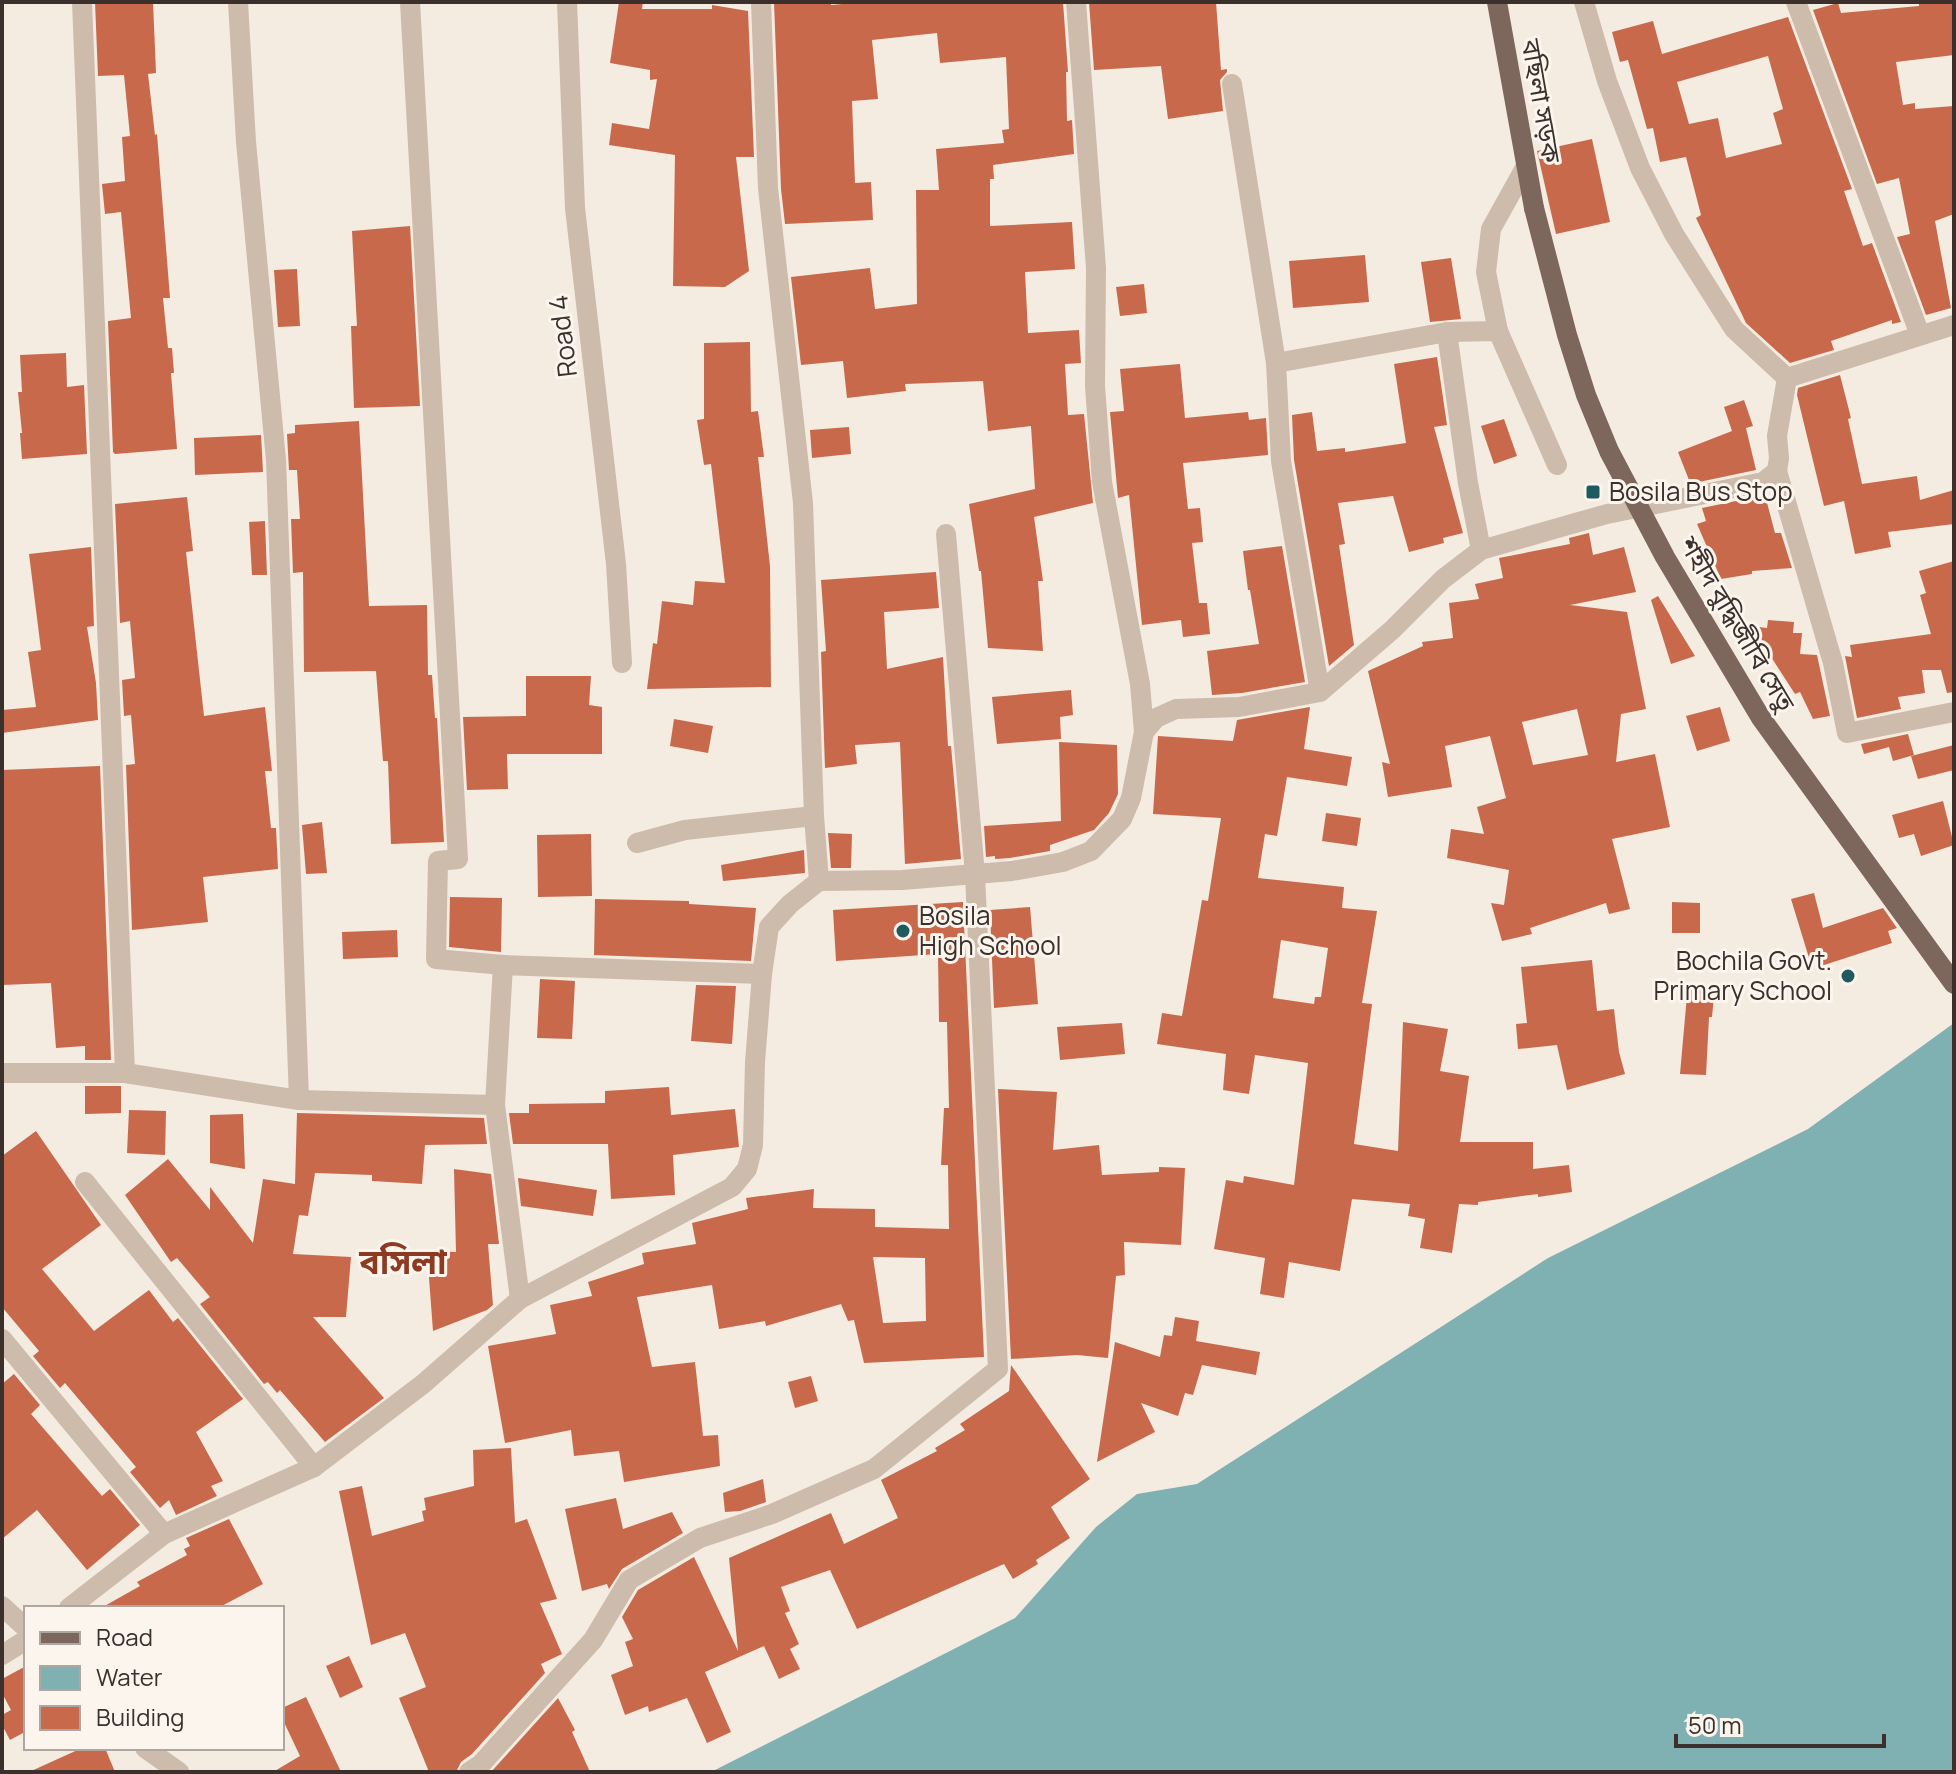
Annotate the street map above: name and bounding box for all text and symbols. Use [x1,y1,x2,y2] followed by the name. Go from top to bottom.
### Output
[1513,35,1571,167] street label: বছিলা সড়ক
[539,293,585,379] street label: Road 4
[1609,473,1793,509] place label: Bosila Bus Stop
[1584,483,1602,501] marker: Bosila Bus Stop
[1671,528,1805,718] street label: শহীদ বুদ্ধিজীবি সেতু
[919,897,1062,963] place label: Bosila High School
[894,922,912,940] marker: Bosila High School
[1654,942,1832,1008] place label: Bochila Govt. Primary School
[1839,967,1857,985] marker: Bochila Govt. Primary School
[358,1238,447,1284] district label: বসিলা
[24,1606,284,1750] legend
[96,1620,153,1653] text: Road
[96,1660,163,1693] text: Water
[1676,1698,1884,1748] scale bar
[96,1700,184,1733] text: Building
[1688,1708,1742,1741] text: 50 m

